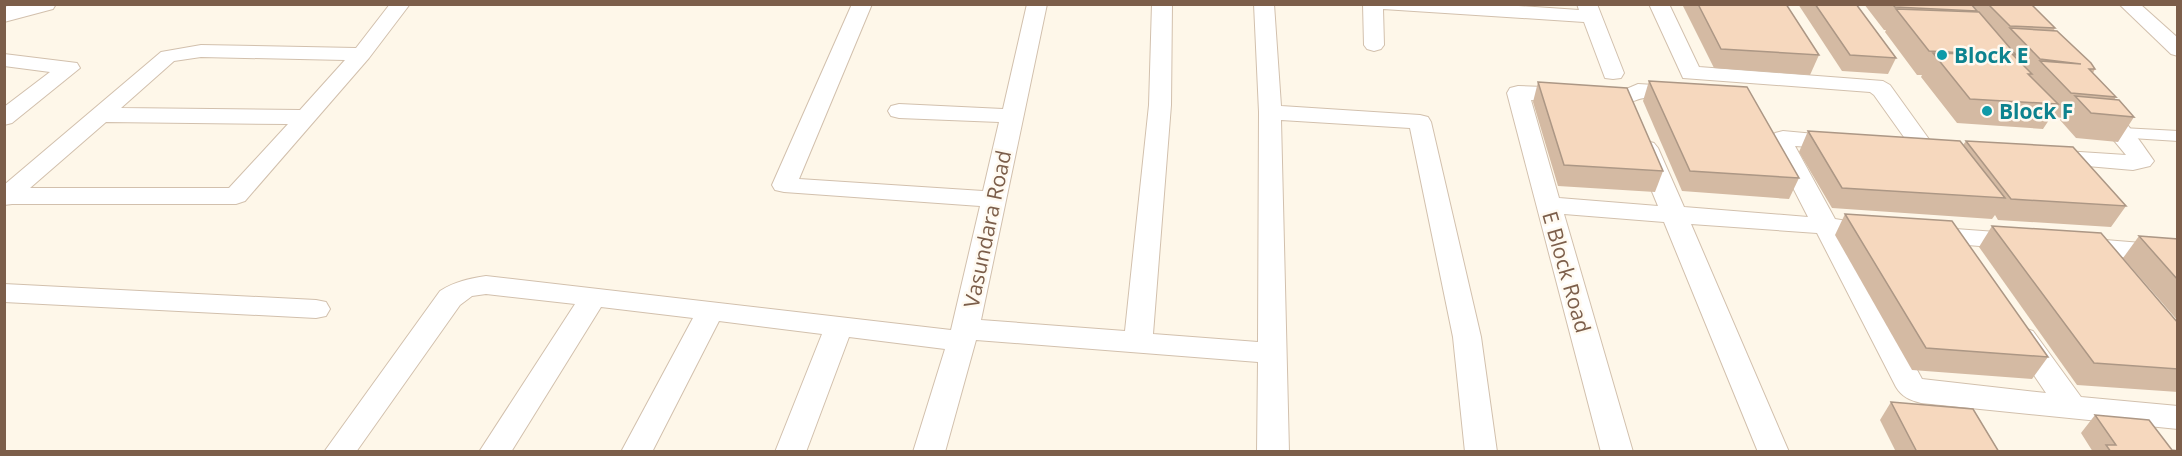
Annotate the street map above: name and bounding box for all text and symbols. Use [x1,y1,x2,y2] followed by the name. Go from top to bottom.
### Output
[1954,41,2029,69] place label: Block E
[1935,48,1949,62] marker: Block E
[1999,97,2073,125] place label: Block F
[1980,104,1994,118] marker: Block F
[957,148,1017,310] street label: Vasundara Road
[1536,208,1598,336] street label: E Block Road

